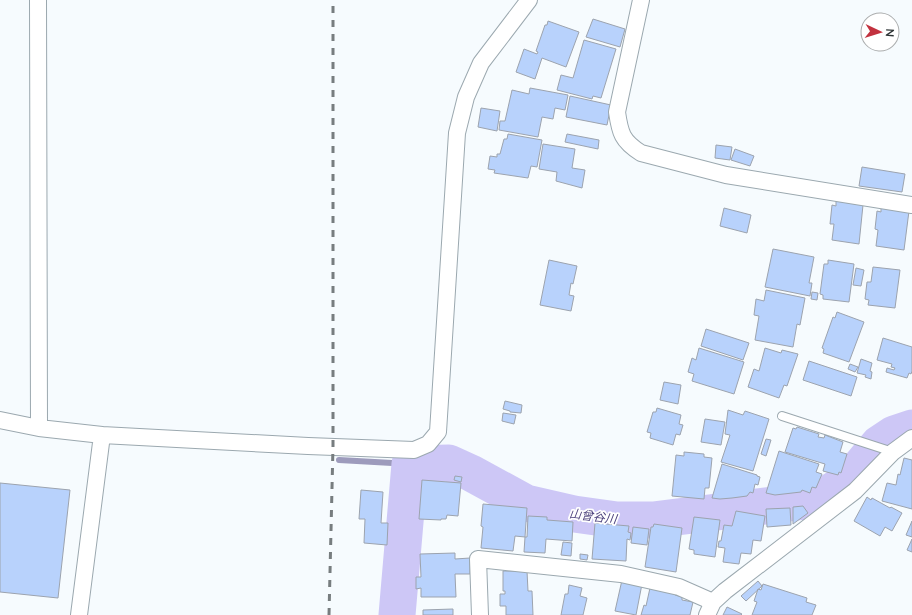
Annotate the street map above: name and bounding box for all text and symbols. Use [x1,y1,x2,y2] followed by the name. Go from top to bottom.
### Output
[860,12,900,52] north arrow
[884,28,897,37] text: N
[568,506,620,527] water label: 山曾谷川

